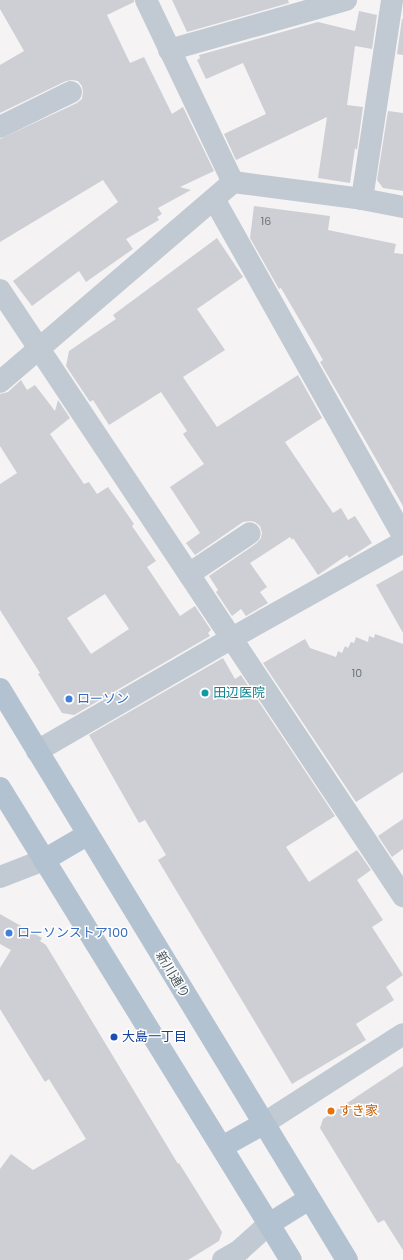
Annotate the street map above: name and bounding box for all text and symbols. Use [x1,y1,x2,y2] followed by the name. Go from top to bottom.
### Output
[261,214,271,228] house number: 16
[352,666,362,680] house number: 10
[213,685,265,701] place label: 田辺医院
[200,688,210,698] marker: 田辺医院
[77,691,129,707] place label: ローソン
[64,694,74,704] marker: ローソン
[17,925,128,941] place label: ローソンストア100
[4,928,14,938] marker: ローソンストア100
[152,949,192,1001] street label: 新川通り
[122,1029,187,1045] place label: 大島一丁目
[109,1032,119,1042] marker: 大島一丁目
[339,1103,378,1119] place label: すき家
[326,1106,336,1116] marker: すき家

